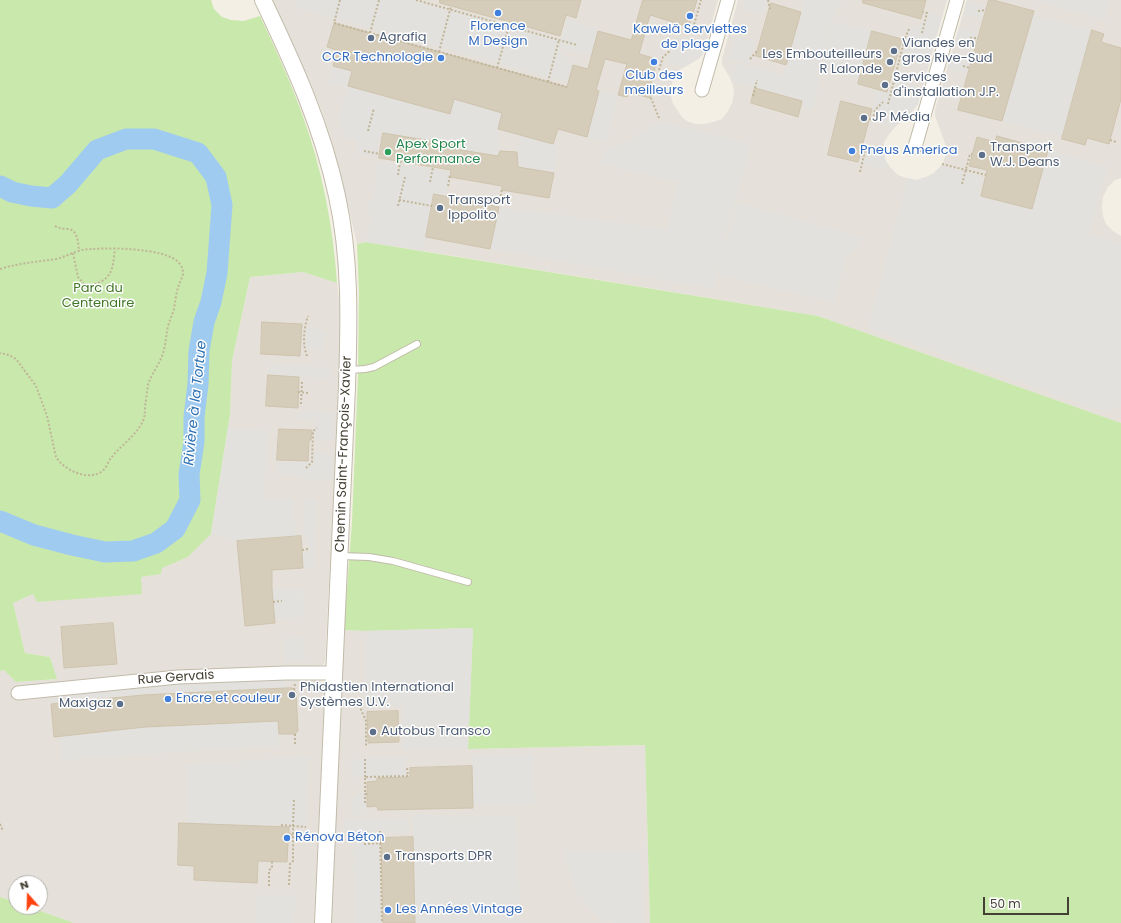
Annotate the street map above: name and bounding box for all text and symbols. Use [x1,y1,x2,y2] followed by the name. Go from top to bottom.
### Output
[493,8,503,18] marker: Florence M Design
[685,11,695,21] marker: Kawelä Serviettes de plage
[468,19,528,50] place label: Florence M Design
[633,22,747,53] place label: Kawelä Serviettes de plage
[379,30,426,46] place label: Agrafiq
[366,33,376,43] marker: Agrafiq
[902,36,993,67] place label: Viandes en gros Rive-Sud
[889,46,899,56] marker: Viandes en gros Rive-Sud
[762,47,882,78] place label: Les Embouteilleurs R Lalonde
[322,50,433,66] place label: CCR Technologie
[436,53,446,63] marker: CCR Technologie
[649,57,659,67] marker: Club des meilleurs
[885,57,895,67] marker: Les Embouteilleurs R Lalonde
[624,68,684,99] place label: Club des meilleurs
[893,70,999,101] place label: Services d'installation J.P.
[880,80,890,90] marker: Services d'installation J.P.
[872,110,930,126] place label: JP Média
[859,113,869,123] marker: JP Média
[396,137,480,168] place label: Apex Sport Performance
[990,140,1060,171] place label: Transport W.J. Deans
[860,143,957,159] place label: Pneus America
[847,146,857,156] marker: Pneus America
[383,147,393,157] marker: Apex Sport Performance
[977,150,987,160] marker: Transport W.J. Deans
[448,193,510,224] place label: Transport Ippolito
[435,203,445,213] marker: Transport Ippolito
[62,281,134,312] park label: Parc du Centenaire
[181,340,211,466] water label: Rivière à la Tortue
[333,355,355,553] street label: Chemin Saint-François-Xavier
[137,668,215,688] street label: Rue Gervais
[300,680,454,711] place label: Phidastien International Systèmes U.V.
[287,690,297,700] marker: Phidastien International Systèmes U.V.
[176,691,280,707] place label: Encre et couleur
[163,694,173,704] marker: Encre et couleur
[59,696,112,712] place label: Maxigaz
[115,699,125,709] marker: Maxigaz
[381,724,490,740] place label: Autobus Transco
[368,727,378,737] marker: Autobus Transco
[295,830,385,846] place label: Rénova Béton
[282,833,292,843] marker: Rénova Béton
[395,849,492,865] place label: Transports DPR
[382,852,392,862] marker: Transports DPR
[8,875,48,915] north arrow
[18,876,31,894] text: N
[985,889,1071,915] scale bar
[990,895,1021,912] text: 50 m
[396,902,522,918] place label: Les Années Vintage
[383,905,393,915] marker: Les Années Vintage

